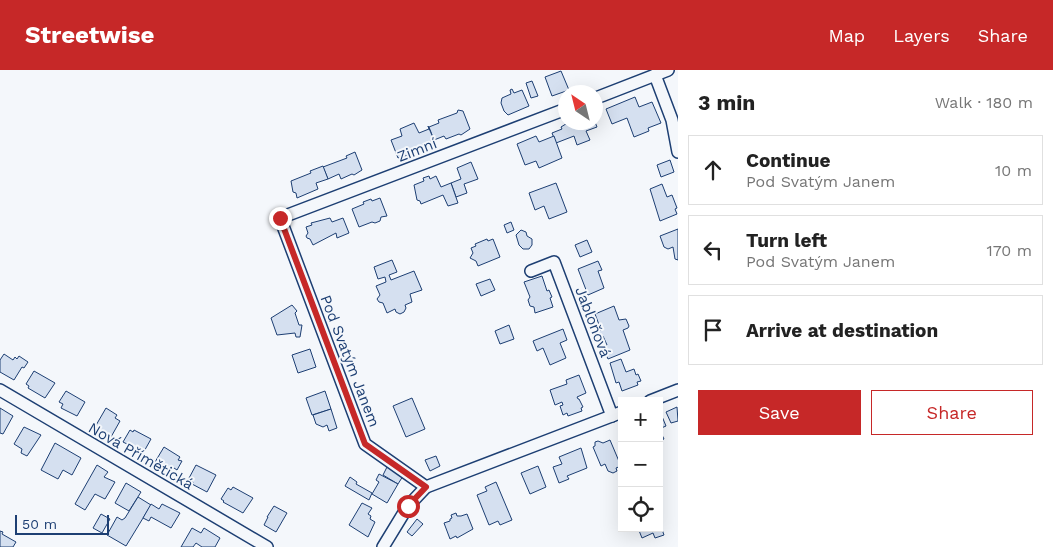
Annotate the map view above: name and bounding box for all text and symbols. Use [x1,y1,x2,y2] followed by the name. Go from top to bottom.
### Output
[25,21,154,49] text: Streetwise
[828,25,865,46] text: Map
[893,25,950,46] text: Layers
[978,25,1028,46] text: Share
[558,85,603,130] north arrow
[698,90,755,115] text: 3 min
[935,93,1033,112] text: Walk · 180 m
[395,134,439,166] street label: Zimní
[746,149,830,172] text: Continue
[699,156,727,184] icon: ahead
[995,161,1032,180] text: 10 m
[746,172,895,191] text: Pod Svatým Janem
[269,207,292,230] route end
[746,229,827,252] text: Turn left
[699,236,727,264] icon: left
[986,241,1032,260] text: 170 m
[746,252,895,271] text: Pod Svatým Janem
[571,284,615,360] street label: Jabloňová
[317,292,383,430] street label: Pod Svatým Janem
[699,316,727,344] icon: arrive
[746,319,938,342] text: Arrive at destination
[698,390,861,435] button: Save
[871,390,1033,435] button: Share
[618,397,663,532] map controls
[618,397,663,442] button: +
[85,419,197,494] street label: Nová Přímětická
[618,442,663,487] button: −
[618,487,663,532] button: locate
[397,495,420,518] route start
[15,512,109,535] scale bar
[22,516,57,532] text: 50 m

